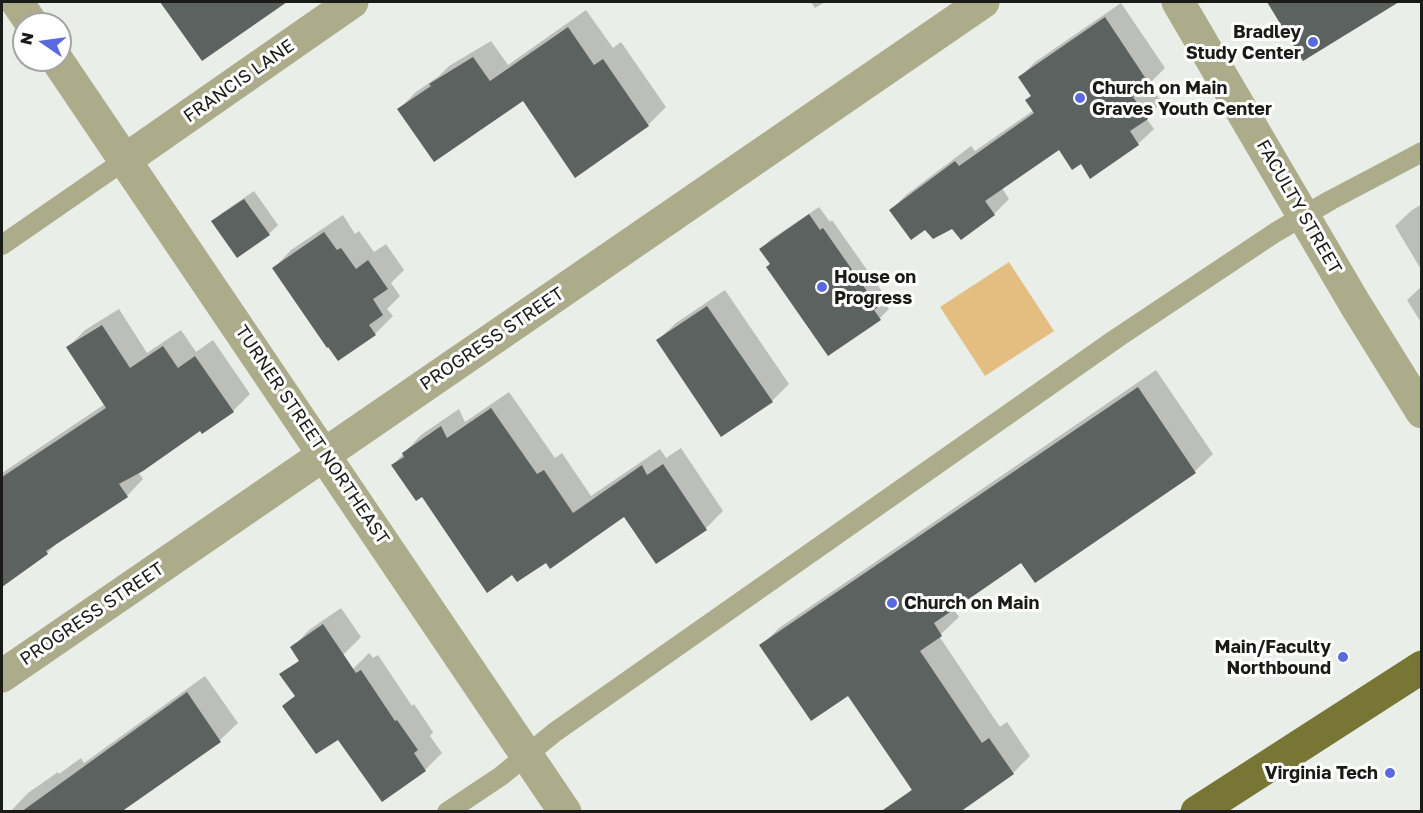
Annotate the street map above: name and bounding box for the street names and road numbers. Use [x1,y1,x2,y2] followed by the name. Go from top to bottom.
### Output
[180,35,298,127] street label: FRANCIS LANE
[1252,136,1346,278] street label: FACULTY STREET
[416,283,568,395] street label: PROGRESS STREET
[230,321,394,549] street label: TURNER STREET NORTHEAST
[16,558,168,670] street label: PROGRESS STREET

